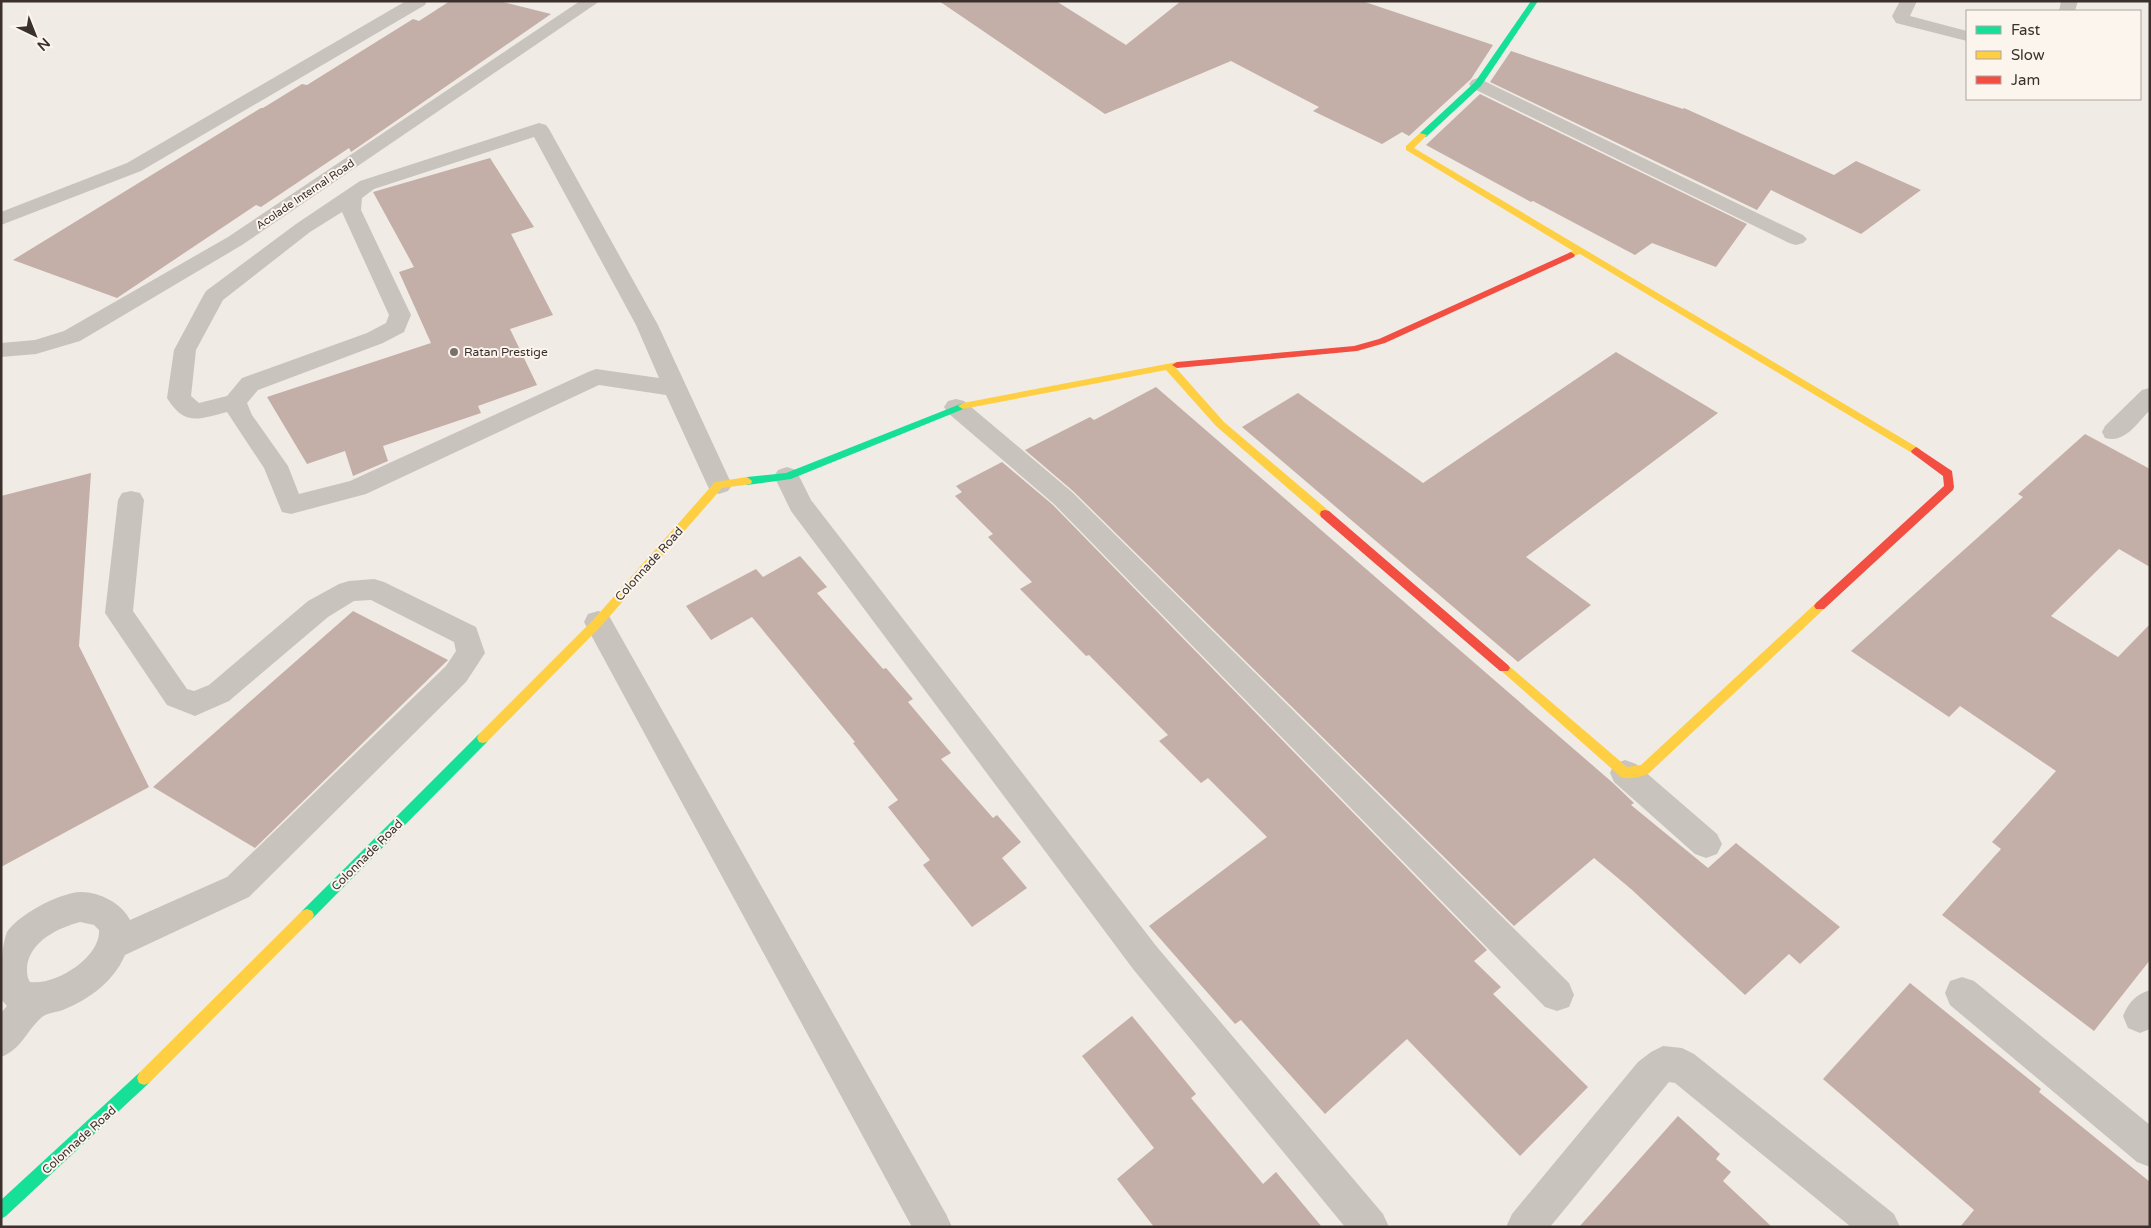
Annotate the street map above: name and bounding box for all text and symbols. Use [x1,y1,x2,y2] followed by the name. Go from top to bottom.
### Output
[10,10,60,60] north arrow
[1966,10,2141,100] legend
[2011,21,2041,39] text: Fast
[34,34,53,54] text: N
[2011,46,2045,64] text: Slow
[2011,71,2040,89] text: Jam
[254,157,357,232] street label: Acolade Internal Road
[464,345,548,359] place label: Ratan Prestige
[448,346,460,358] marker: Ratan Prestige
[612,524,686,604] street label: Colonnade Road
[329,817,405,893] street label: Colonnade Road
[39,1103,119,1177] street label: Colonnade Road

